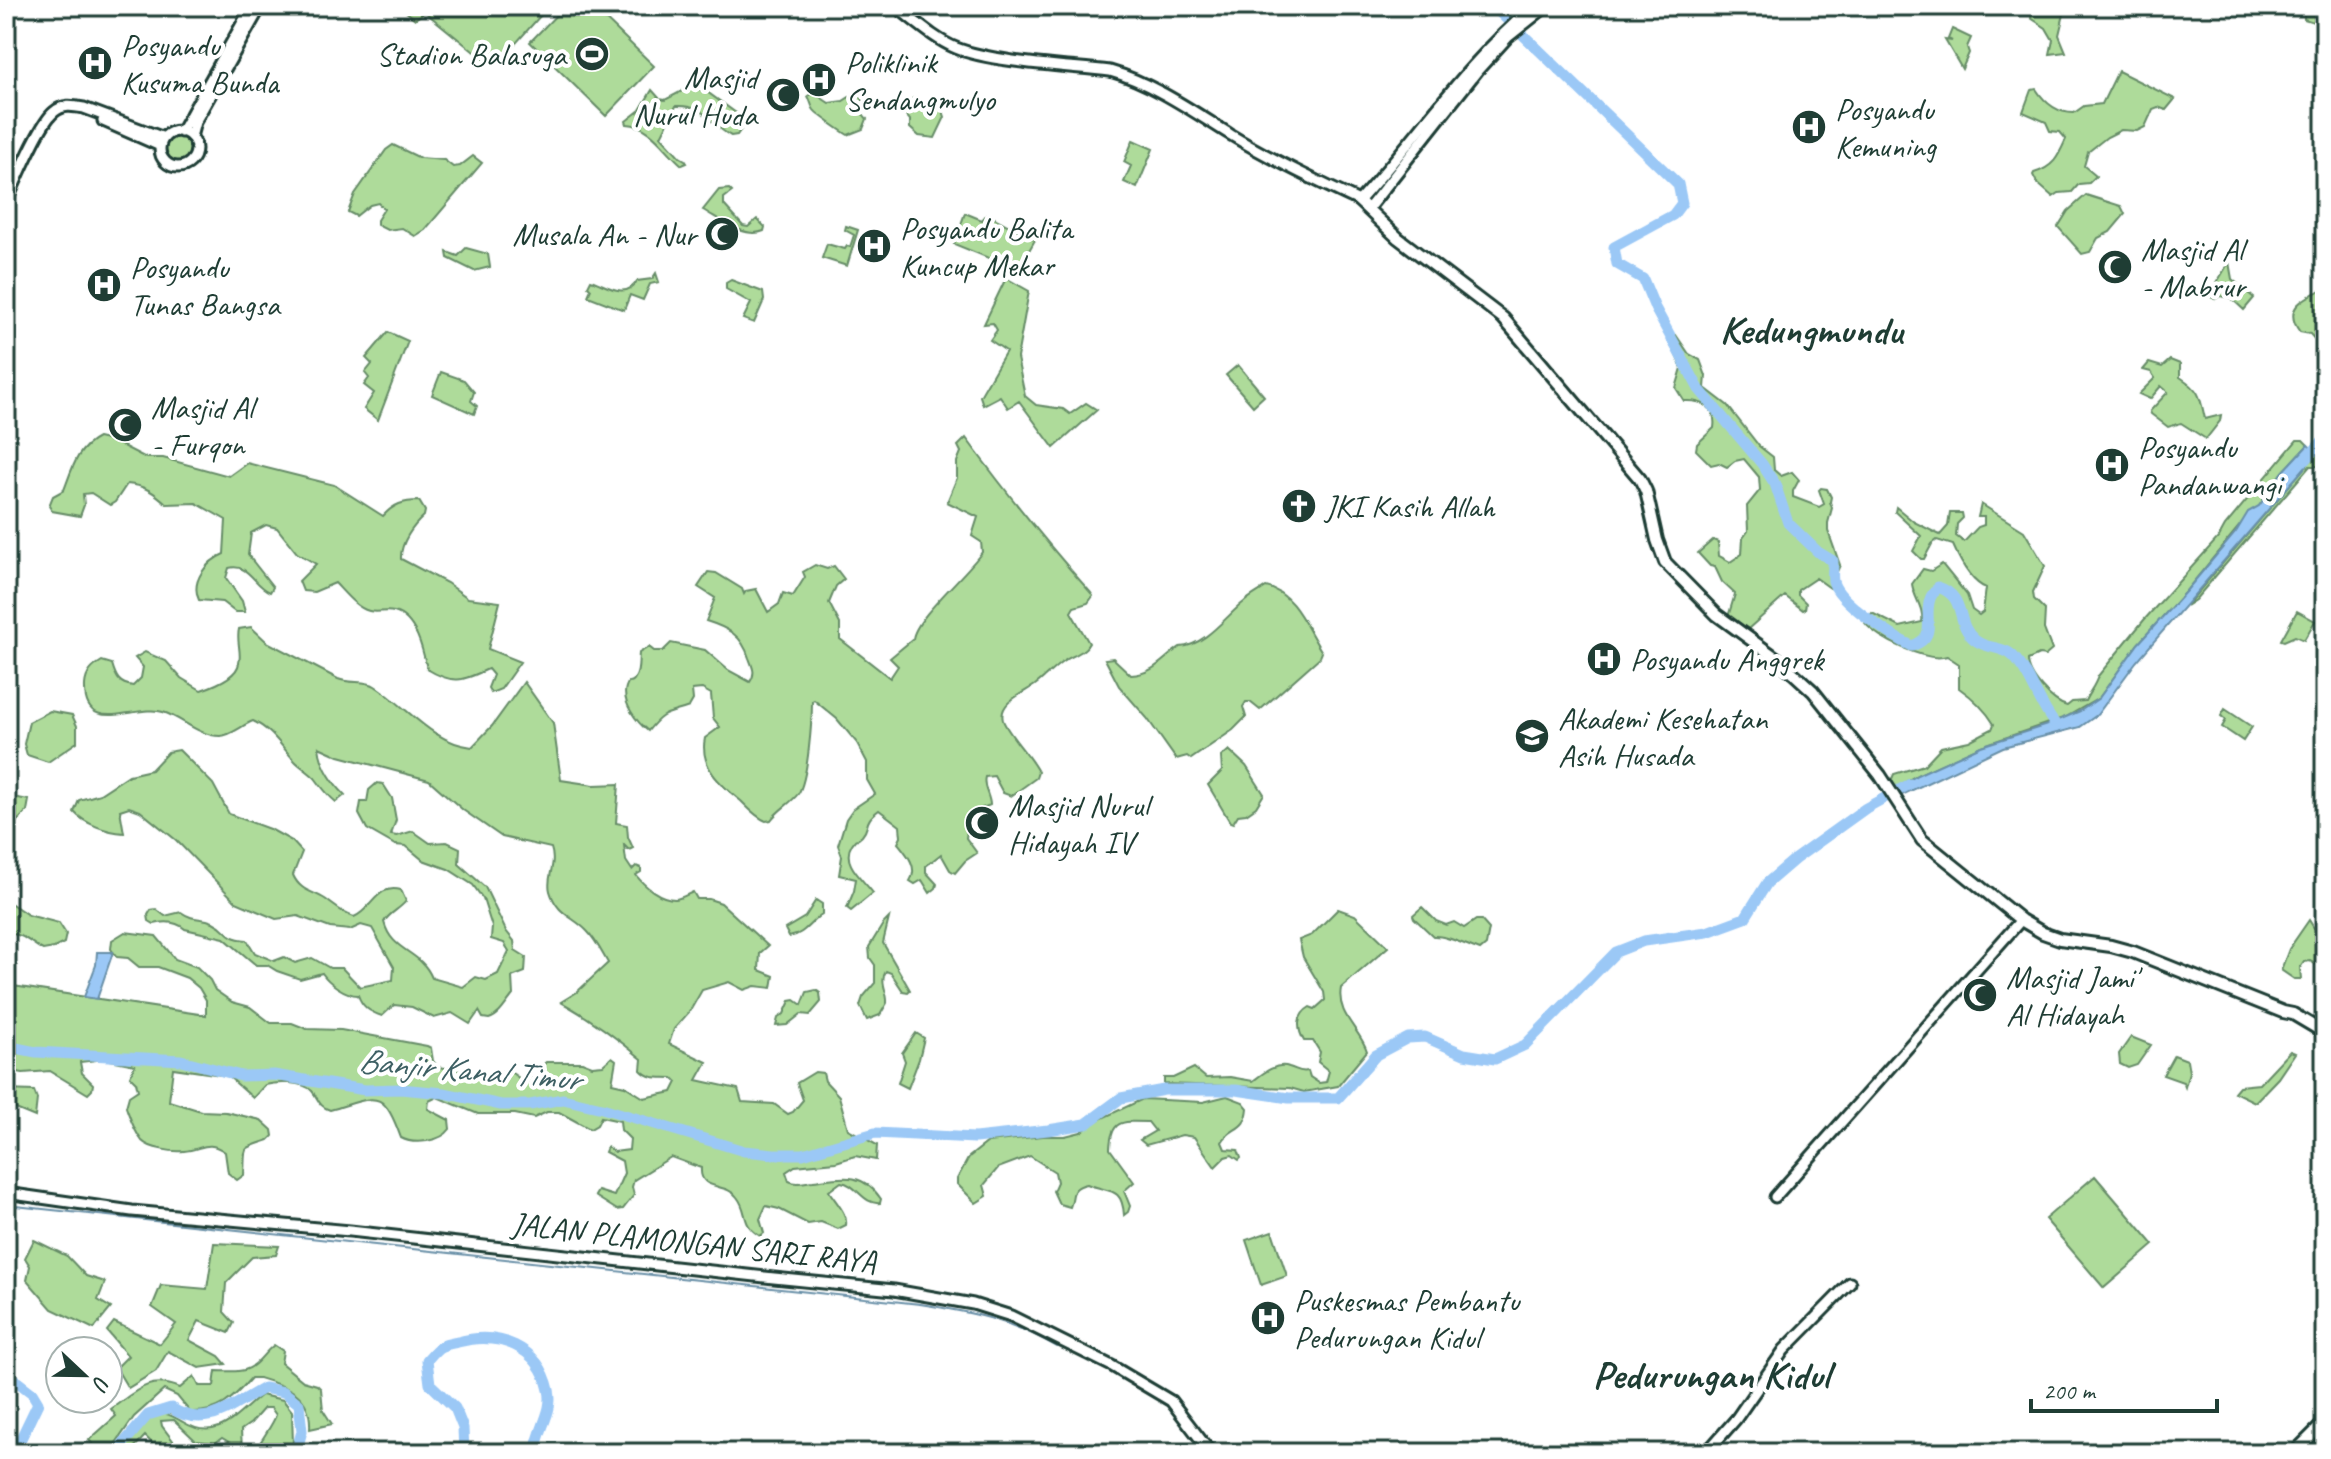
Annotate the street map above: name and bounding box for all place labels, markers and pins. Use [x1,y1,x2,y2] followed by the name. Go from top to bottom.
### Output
[121,25,281,103] place label: Posyandu Kusuma Bunda
[376,34,568,75] place label: Stadion Balasuga
[573,35,611,73] sports icon: Stadion Balasuga
[845,42,997,120] place label: Poliklinik Sendangmulyo
[76,44,114,82] hospital icon: Posyandu Kusuma Bunda
[633,57,761,135] place label: Masjid Nurul Huda
[800,61,838,99] hospital icon: Poliklinik Sendangmulyo
[764,76,802,114] mosque icon: Masjid Nurul Huda
[1835,89,1938,167] place label: Posyandu Kemuning
[1790,108,1828,146] hospital icon: Posyandu Kemuning
[900,208,1075,286] place label: Posyandu Balita Kuncup Mekar
[513,214,699,255] place label: Musala An - Nur
[703,215,741,253] mosque icon: Musala An - Nur
[855,227,893,265] hospital icon: Posyandu Balita Kuncup Mekar
[2141,229,2249,307] place label: Masjid Al - Mabrur
[130,247,282,325] place label: Posyandu Tunas Bangsa
[2096,248,2134,286] mosque icon: Masjid Al - Mabrur
[85,266,123,304] hospital icon: Posyandu Tunas Bangsa
[151,387,259,465] place label: Masjid Al - Furqon
[106,406,144,444] mosque icon: Masjid Al - Furqon
[2138,427,2285,505] place label: Posyandu Pandanwangi
[2093,446,2131,484] hospital icon: Posyandu Pandanwangi
[1323,486,1496,527] place label: JKI Kasih Allah
[1280,487,1318,525] church icon: JKI Kasih Allah
[1630,639,1826,680] place label: Posyandu Anggrek
[1585,640,1623,678] hospital icon: Posyandu Anggrek
[1558,698,1769,776] place label: Akademi Kesehatan Asih Husada
[1513,717,1551,755] school or university icon: Akademi Kesehatan Asih Husada
[1008,785,1154,863] place label: Masjid Nurul Hidayah IV
[963,804,1001,842] mosque icon: Masjid Nurul Hidayah IV
[2006,957,2144,1035] place label: Masjid Jami' Al Hidayah
[1961,976,1999,1014] mosque icon: Masjid Jami' Al Hidayah
[1294,1280,1522,1358] place label: Puskesmas Pembantu Pedurungan Kidul
[1249,1299,1287,1337] hospital icon: Puskesmas Pembantu Pedurungan Kidul

